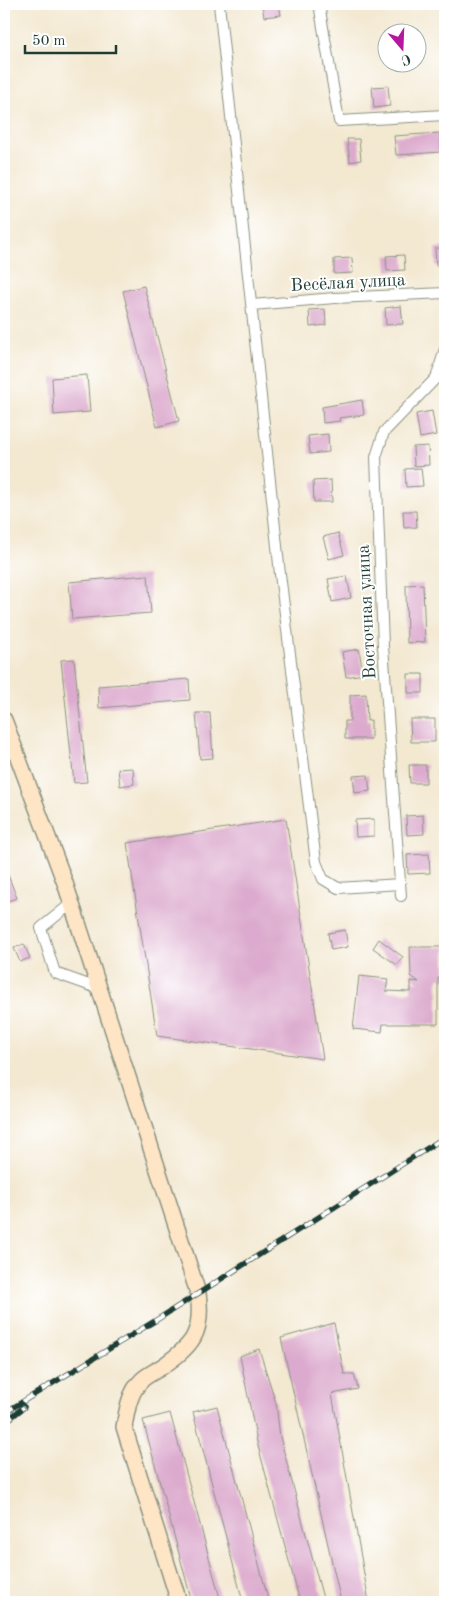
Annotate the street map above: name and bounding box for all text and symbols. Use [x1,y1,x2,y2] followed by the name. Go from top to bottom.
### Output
[25,22,116,54] scale bar
[376,22,426,72] north arrow
[32,34,66,49] text: 50 m
[399,51,413,67] text: С
[290,271,406,295] street label: Весёлая улица
[354,544,380,680] street label: Восточная улица

